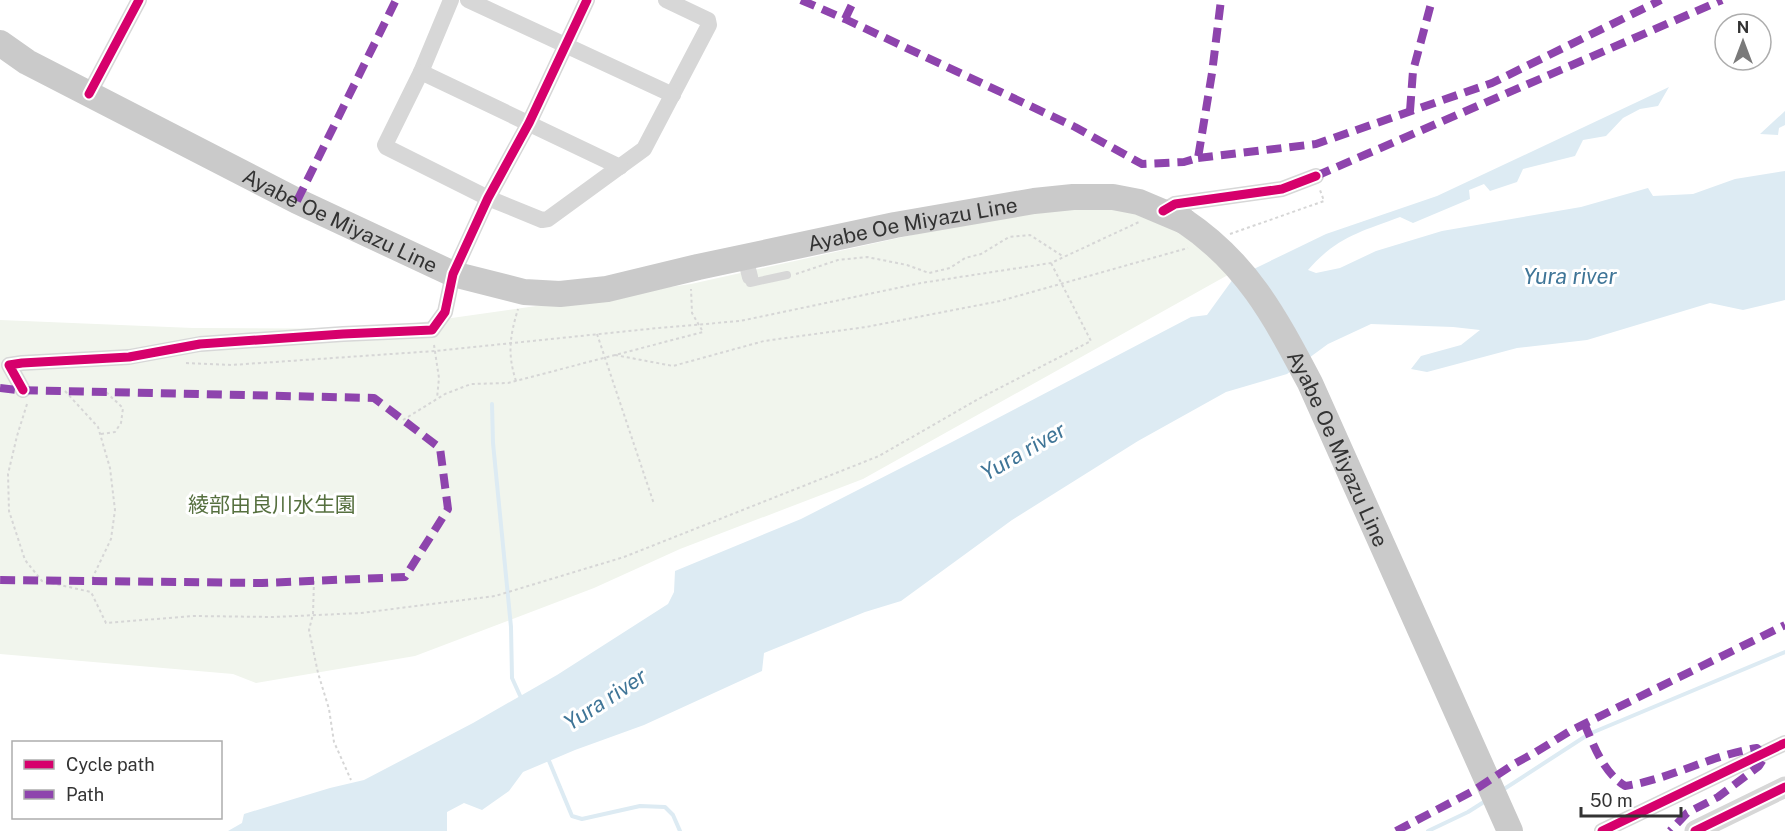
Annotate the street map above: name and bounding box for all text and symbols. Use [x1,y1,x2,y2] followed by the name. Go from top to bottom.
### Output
[1713,12,1773,72] north arrow
[1737,18,1749,37] text: N
[239,163,442,278] street label: Ayabe Oe Miyazu Line
[805,192,1019,256] street label: Ayabe Oe Miyazu Line
[1523,263,1617,289] water label: Yura river
[1282,346,1394,550] street label: Ayabe Oe Miyazu Line
[976,416,1071,486] water label: Yura river
[188,492,356,517] park label: 綾部由良川水生園
[559,662,652,735] water label: Yura river
[12,741,222,819] legend
[66,754,155,775] text: Cycle path
[1581,780,1682,818] scale bar
[66,784,104,805] text: Path
[1590,790,1633,811] text: 50 m

